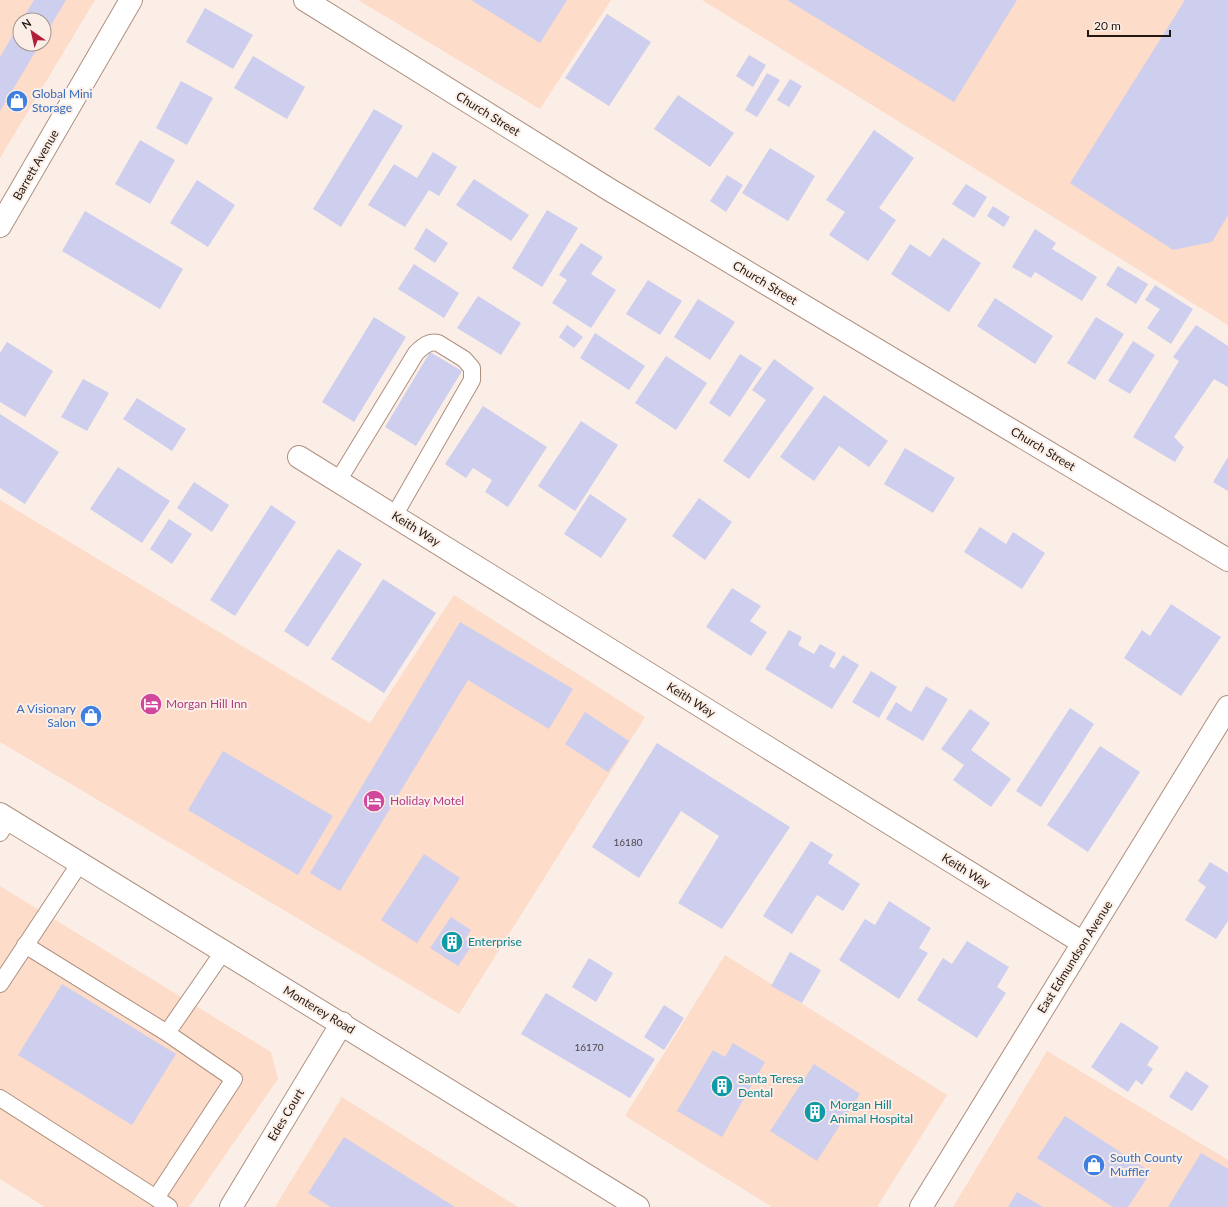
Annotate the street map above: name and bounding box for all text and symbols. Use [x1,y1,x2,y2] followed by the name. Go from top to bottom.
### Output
[12,12,52,52] north arrow
[1088,12,1170,38] scale bar
[19,16,33,31] text: N
[1094,18,1121,33] text: 20 m
[32,86,93,115] place label: Global Mini Storage
[4,88,30,114] shop icon: Global Mini Storage
[453,88,524,140] street label: Church Street
[9,127,62,203] street label: Barrett Avenue
[730,257,801,308] street label: Church Street
[1008,423,1079,474] street label: Church Street
[389,508,444,550] street label: Keith Way
[664,679,719,721] street label: Keith Way
[138,691,164,717] hotel icon: Morgan Hill Inn
[166,696,247,711] place label: Morgan Hill Inn
[17,701,77,730] place label: A Visionary Salon
[78,703,104,729] shop icon: A Visionary Salon
[361,788,387,814] hotel icon: Holiday Motel
[390,793,464,808] place label: Holiday Motel
[613,836,643,848] house number: 16180
[939,850,994,892] street label: Keith Way
[1034,898,1115,1016] street label: East Edmundson Avenue
[439,929,465,955] building icon: Enterprise
[468,934,522,949] place label: Enterprise
[281,982,358,1037] street label: Monterey Road
[574,1041,604,1053] house number: 16170
[738,1071,804,1100] place label: Santa Teresa Dental
[709,1073,735,1099] building icon: Santa Teresa Dental
[264,1085,307,1143] street label: Edes Court
[830,1097,913,1126] place label: Morgan Hill Animal Hospital
[802,1099,828,1125] building icon: Morgan Hill Animal Hospital
[1110,1150,1183,1179] place label: South County Muffler
[1081,1152,1107,1178] shop icon: South County Muffler

